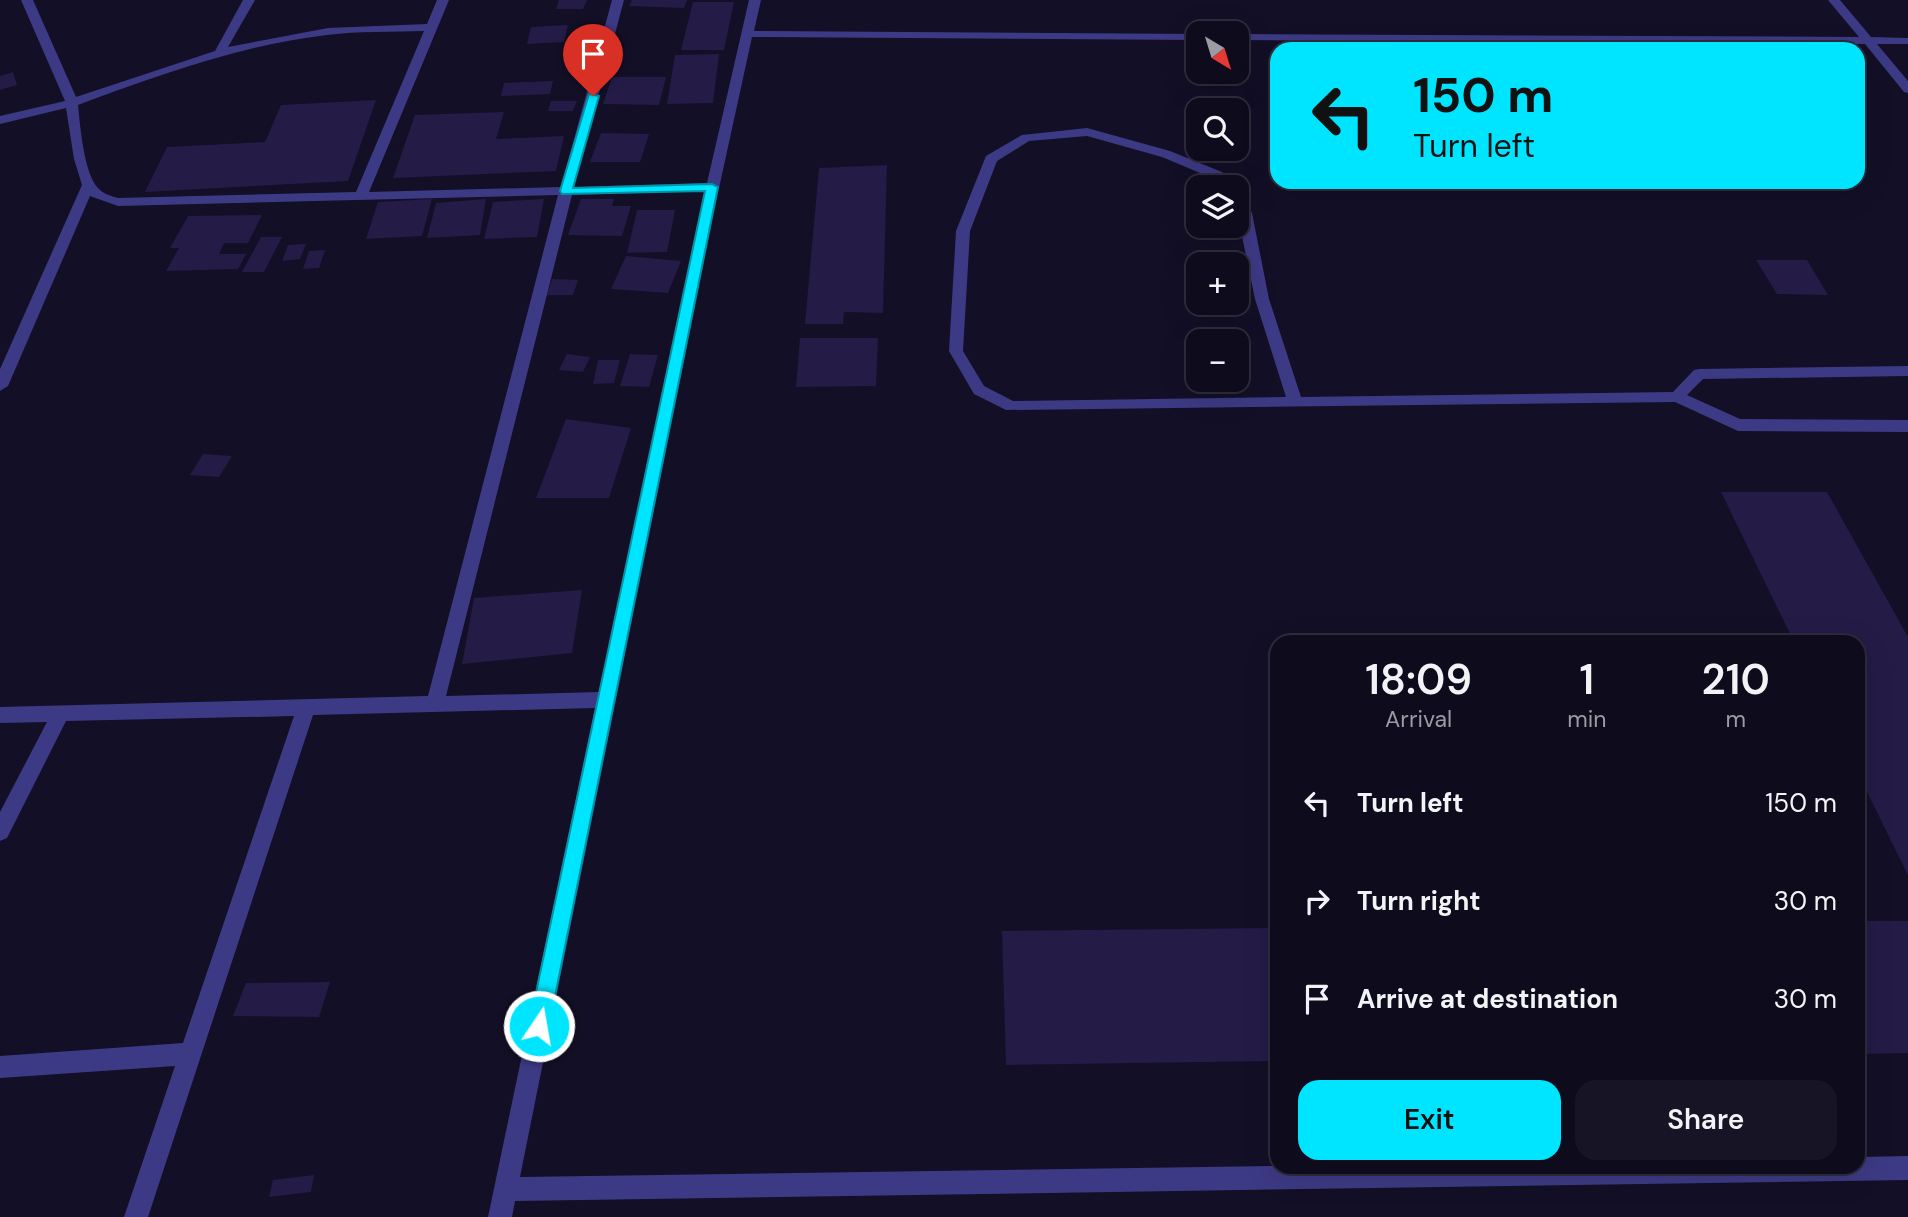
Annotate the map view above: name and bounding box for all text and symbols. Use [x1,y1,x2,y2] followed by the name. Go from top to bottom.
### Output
[1186,21,1250,84] north arrow
[1186,21,1249,392] map controls
[563,24,623,96] pin
[574,35,612,73] icon: arrive
[1413,63,1553,127] text: 150 m
[1298,70,1389,161] icon: left
[1186,98,1249,161] button: search
[1413,125,1535,167] text: Turn left
[1186,175,1249,238] button: layers
[1186,252,1249,315] button: +
[1186,329,1249,392] button: −
[1365,652,1472,707] text: 18:09
[1579,652,1594,707] text: 1
[1702,652,1770,707] text: 210
[1385,704,1452,734] text: Arrival
[1567,704,1606,734] text: min
[1725,704,1746,734] text: m
[1298,784,1336,822] icon: left
[1357,786,1464,820] text: Turn left
[1765,786,1837,820] text: 150 m
[1298,882,1336,920] icon: right
[1357,884,1481,918] text: Turn right
[1774,884,1837,918] text: 30 m
[1298,980,1336,1018] icon: arrive
[1357,982,1618,1016] text: Arrive at destination
[1774,982,1837,1016] text: 30 m
[502,989,576,1063] position arrow
[1298,1080,1561,1160] button: Exit
[1575,1080,1837,1160] button: Share

